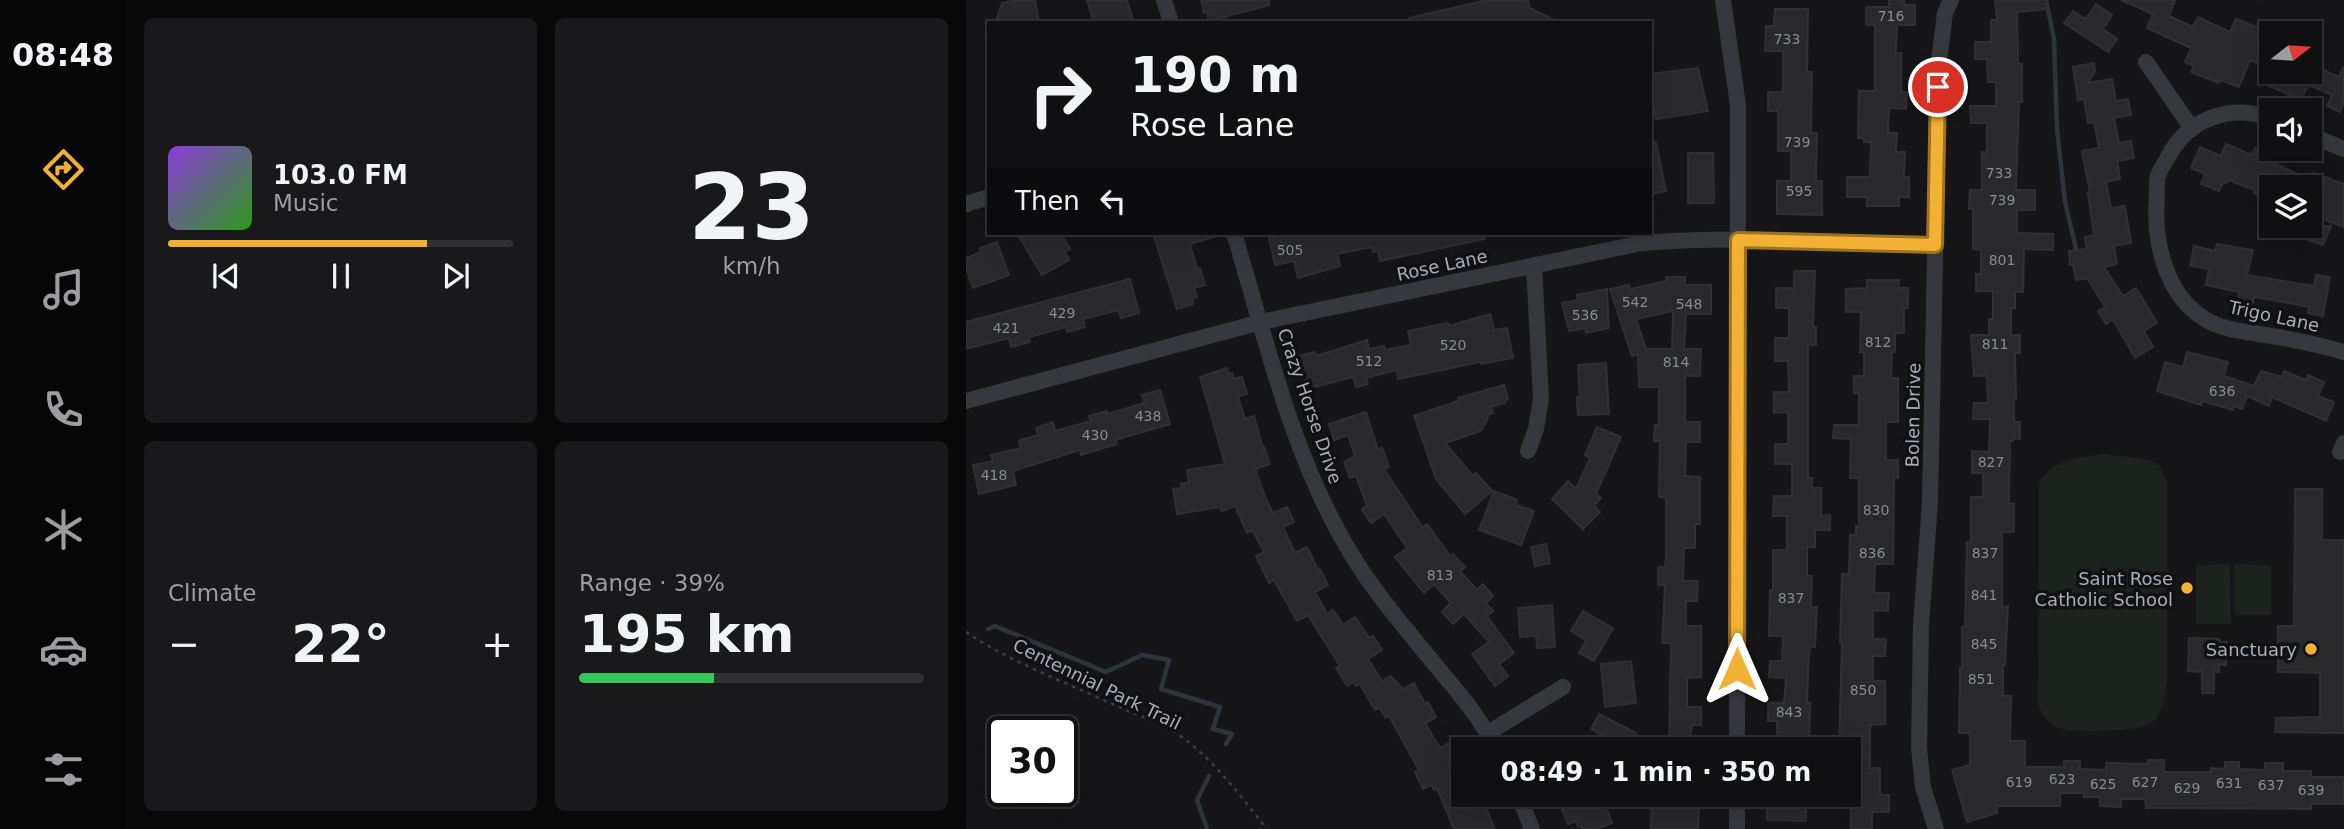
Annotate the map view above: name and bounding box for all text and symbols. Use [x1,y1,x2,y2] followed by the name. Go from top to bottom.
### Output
[1878,8,1904,24] house number: 716
[2259,21,2322,84] north arrow
[2259,21,2322,238] map controls
[1774,31,1800,47] house number: 733
[12,36,114,74] text: 08:48
[1130,47,1300,104] text: 190 m
[1015,49,1106,140] icon: right
[1908,57,1968,117] pin
[1919,68,1957,106] icon: arrive
[2259,98,2322,161] button: sound
[1130,106,1294,144] text: Rose Lane
[1784,134,1810,150] house number: 739
[39,145,88,194] icon: directions
[688,155,815,260] text: 23
[273,160,408,190] text: 103.0 FM
[1986,165,2012,181] house number: 733
[2259,175,2322,238] button: layers
[1094,182,1132,220] icon: left
[1786,183,1812,199] house number: 595
[1015,186,1080,216] text: Then
[273,190,338,216] text: Music
[1989,192,2015,208] house number: 739
[1277,242,1303,258] house number: 505
[1395,245,1489,285] street label: Rose Lane
[1989,252,2015,268] house number: 801
[722,253,781,279] text: km/h
[207,257,245,295] icon: previous
[322,257,360,295] icon: pause
[437,257,475,295] icon: next
[39,265,88,314] icon: music
[1622,294,1648,310] house number: 542
[1676,296,1702,312] house number: 548
[2226,296,2321,336] street label: Trigo Lane
[1049,305,1075,321] house number: 429
[1572,307,1598,323] house number: 536
[993,320,1019,336] house number: 421
[1274,326,1346,486] street label: Crazy Horse Drive
[1865,334,1891,350] house number: 812
[1982,336,2008,352] house number: 811
[1440,337,1466,353] house number: 520
[1356,353,1382,369] house number: 512
[1663,354,1689,370] house number: 814
[1902,363,1924,467] street label: Bolen Drive
[2209,383,2235,399] house number: 636
[39,385,88,434] icon: phone
[1135,408,1161,424] house number: 438
[1082,427,1108,443] house number: 430
[1978,454,2004,470] house number: 827
[981,467,1007,483] house number: 418
[1863,502,1889,518] house number: 830
[39,505,88,554] icon: climate
[1859,545,1885,561] house number: 836
[1972,545,1998,561] house number: 837
[1427,567,1453,583] house number: 813
[2035,568,2173,610] place label: Saint Rose Catholic School
[579,570,725,596] text: Range · 39%
[168,580,257,606] text: Climate
[2179,580,2195,596] marker: Saint Rose Catholic School
[1971,587,1997,603] house number: 841
[1778,590,1804,606] house number: 837
[579,604,794,664] text: 195 km
[291,614,390,674] text: 22°
[168,622,200,666] text: −
[481,622,513,666] text: +
[39,625,88,674] icon: car
[1700,632,1774,706] position arrow
[1010,634,1184,734] street label: Centennial Park Trail
[1971,636,1997,652] house number: 845
[2206,639,2297,660] place label: Sanctuary
[2303,641,2319,657] marker: Sanctuary
[1968,671,1994,687] house number: 851
[1850,682,1876,698] house number: 850
[1776,704,1802,720] house number: 843
[987,716,1078,807] speed limit sign: 30
[39,745,88,794] icon: filters
[1501,757,1811,787] text: 08:49 · 1 min · 350 m
[2049,771,2075,787] house number: 623
[2006,774,2032,790] house number: 619
[2132,774,2158,790] house number: 627
[2216,775,2242,791] house number: 631
[2090,776,2116,792] house number: 625
[2258,777,2284,793] house number: 637
[2174,780,2200,796] house number: 629
[2298,782,2324,798] house number: 639

